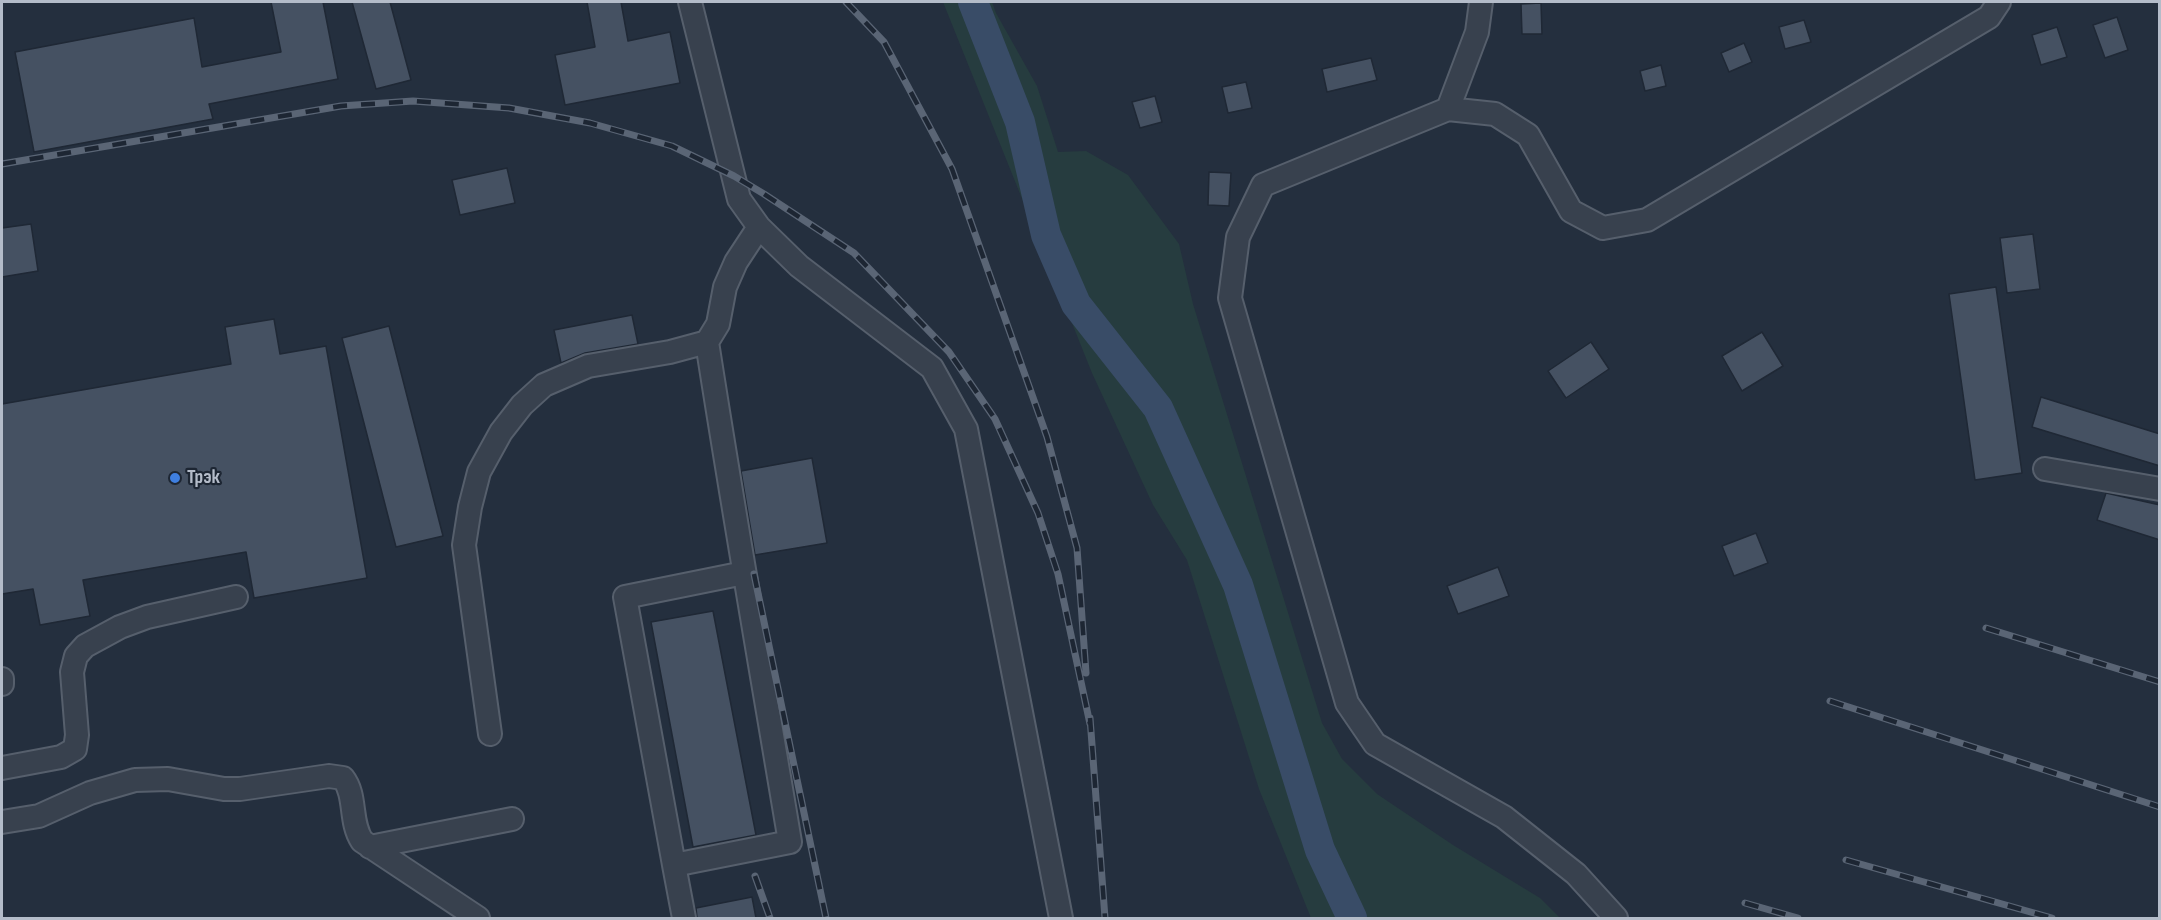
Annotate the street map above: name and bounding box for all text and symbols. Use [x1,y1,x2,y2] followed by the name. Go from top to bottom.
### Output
[187,466,220,490] place label: Трэк
[168,471,182,485] marker: Трэк

